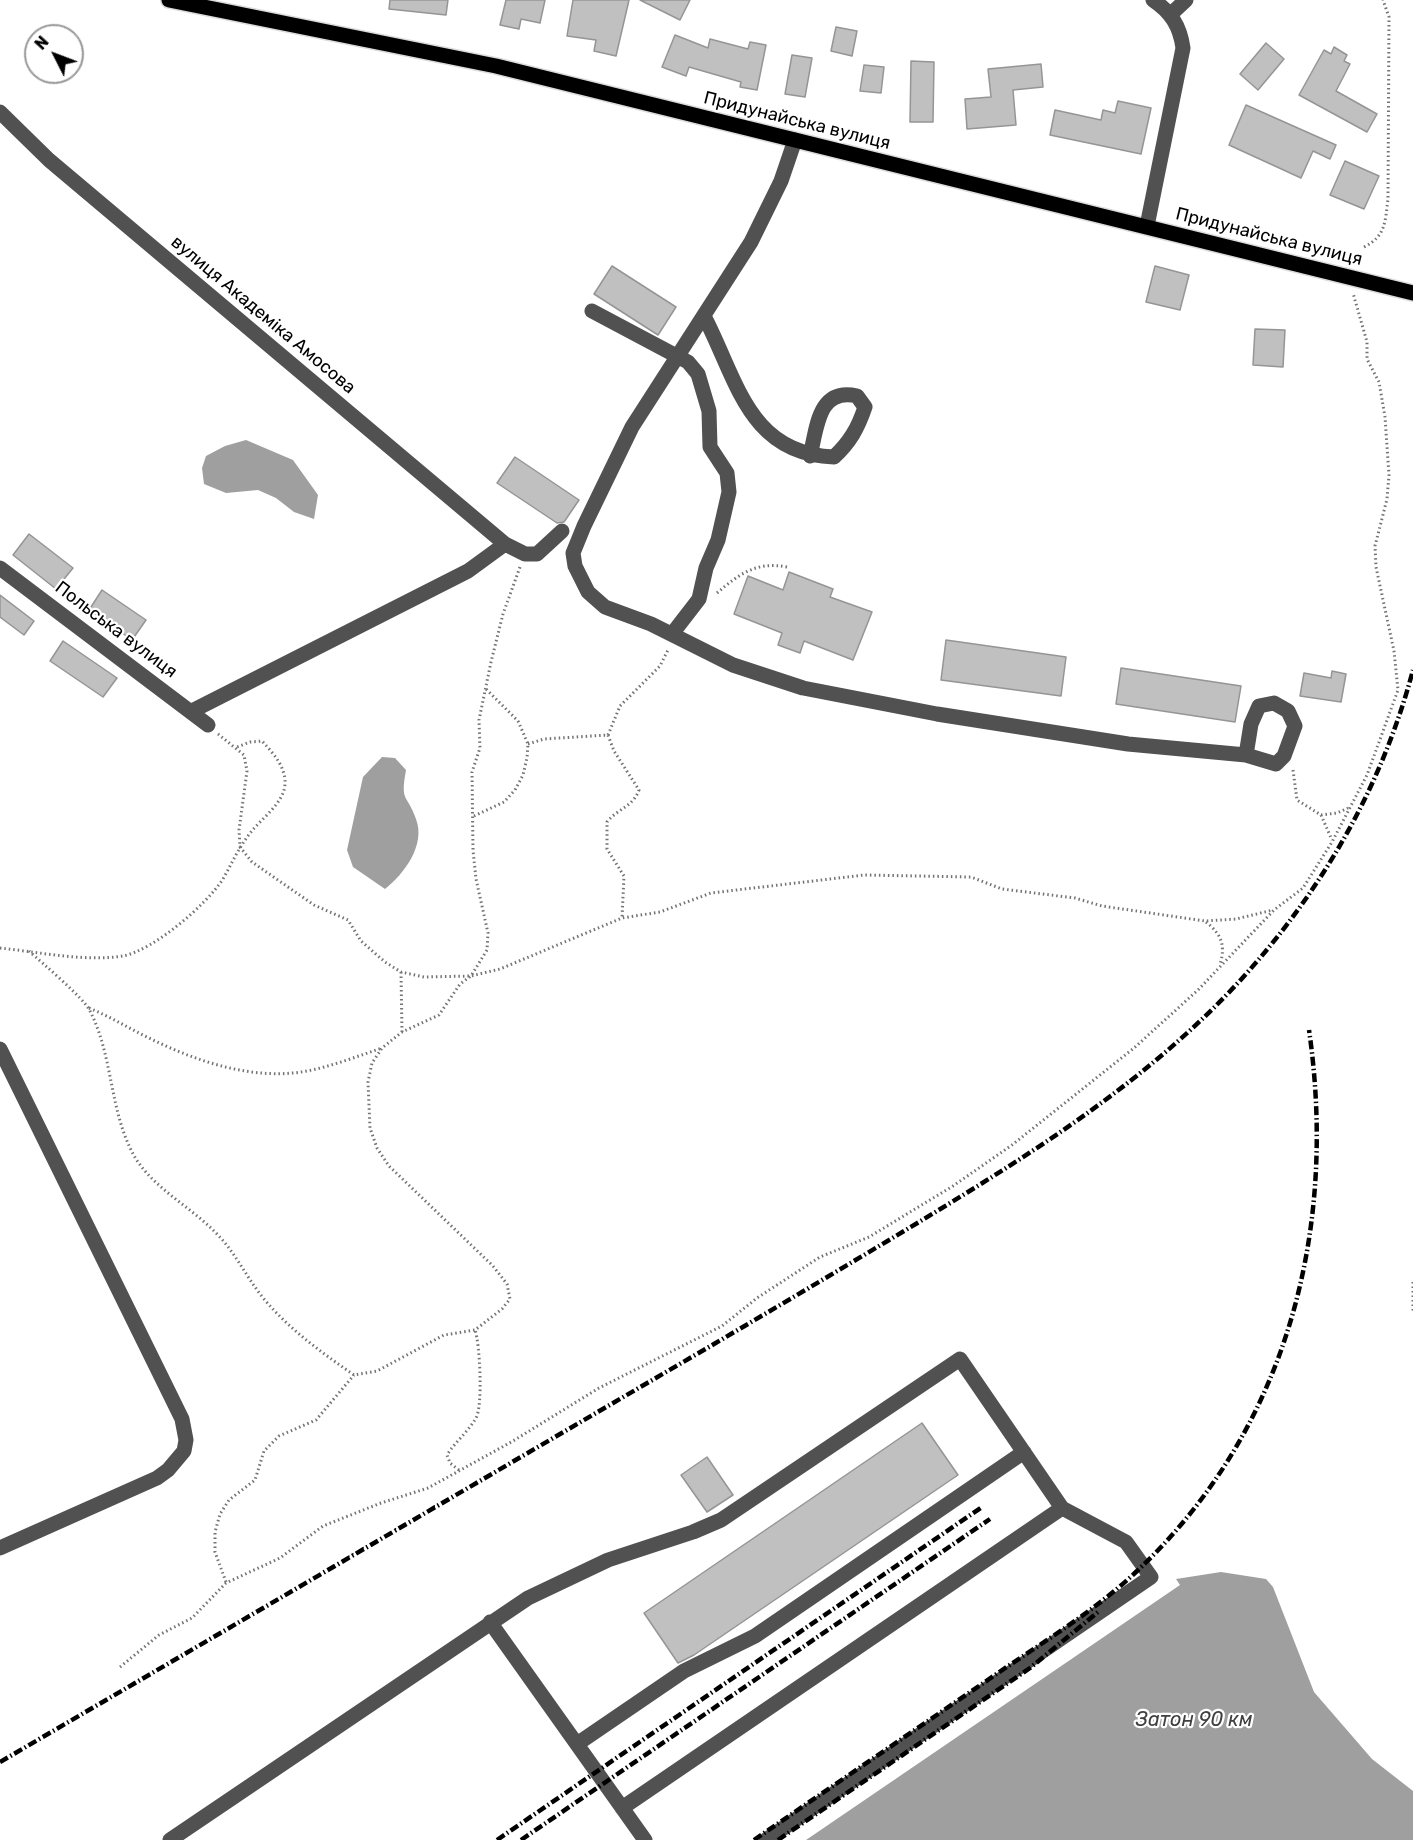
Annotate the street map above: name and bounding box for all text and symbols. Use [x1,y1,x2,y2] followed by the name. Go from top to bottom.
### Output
[24,24,84,84] north arrow
[31,32,53,54] text: N
[701,87,893,155] street label: Придунайська вулиця
[1173,203,1365,271] street label: Придунайська вулиця
[166,231,360,399] street label: вулиця Академіка Амосова
[51,577,181,683] street label: Польська вулиця
[1136,1708,1252,1732] water label: Затон 90 км

